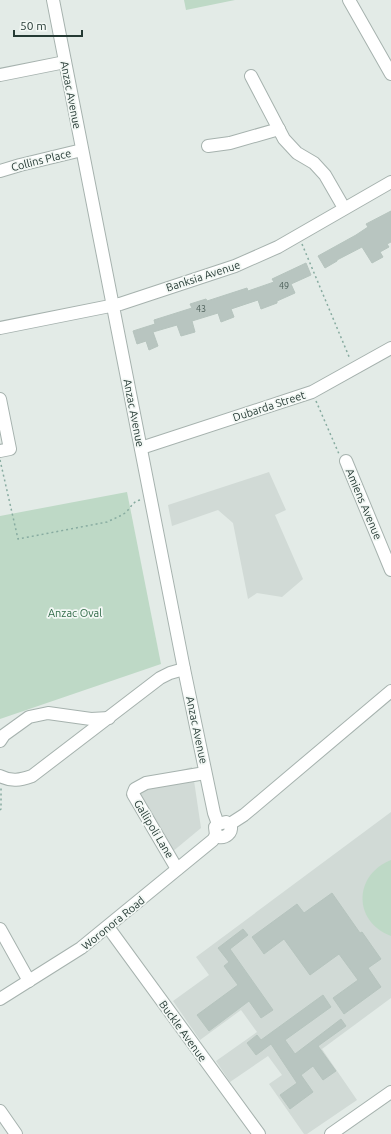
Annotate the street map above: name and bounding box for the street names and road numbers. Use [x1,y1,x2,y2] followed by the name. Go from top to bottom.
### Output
[59,60,83,130] street label: Anzac Avenue
[10,147,72,173] street label: Collins Place
[164,258,242,294] street label: Banksia Avenue
[122,378,146,448] street label: Anzac Avenue
[231,388,307,423] street label: Dubarda Street
[344,467,384,541] street label: Amiens Avenue
[184,695,210,765] street label: Anzac Avenue
[132,798,176,860] street label: Gallipoli Lane
[79,894,147,952] street label: Woronora Road
[157,998,209,1064] street label: Buckle Avenue

